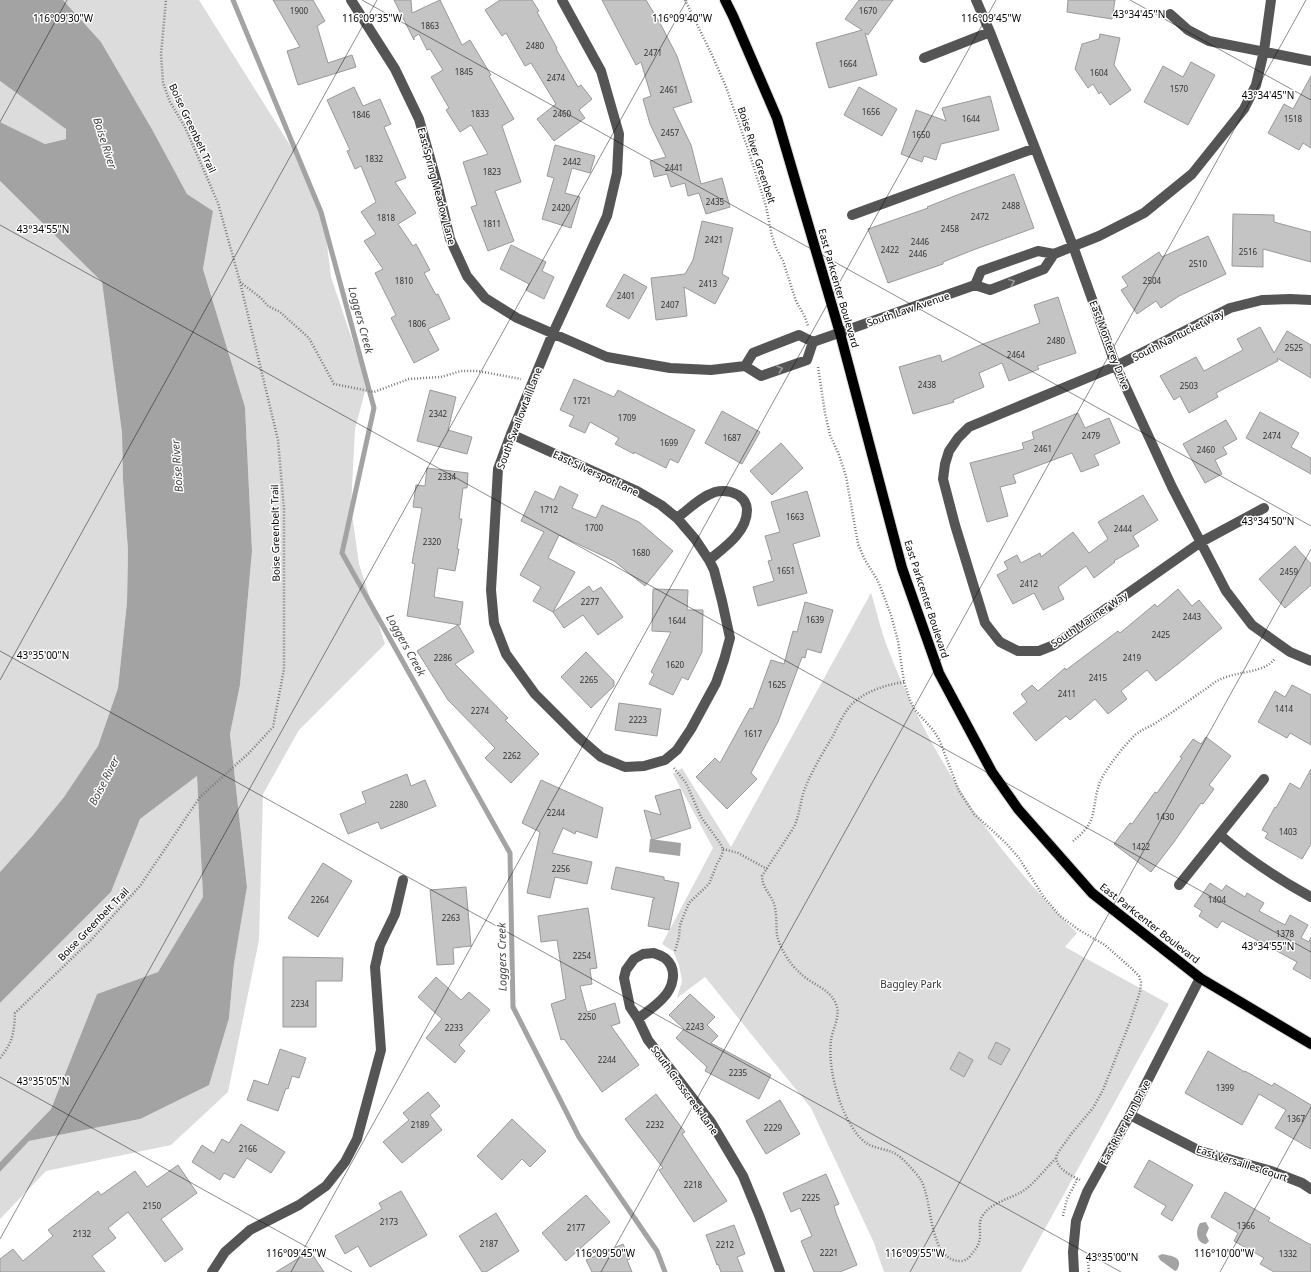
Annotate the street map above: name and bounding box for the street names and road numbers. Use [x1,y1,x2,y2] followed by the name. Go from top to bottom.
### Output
[166,81,220,175] street label: Boise Greenbelt Trail
[735,105,779,206] street label: Boise River Greenbelt
[415,126,459,247] street label: East Spring Meadow Lane
[815,227,863,349] street label: East Parkcenter Boulevard
[865,288,952,330] street label: South Law Avenue
[1087,298,1134,392] street label: East Monterey Drive
[1130,305,1227,364] street label: South Nantucket Way
[493,365,545,471] street label: South Swallowtail Lane
[551,447,642,499] street label: East Silverspot Lane
[267,484,283,582] street label: Boise Greenbelt Trail
[901,538,953,660] street label: East Parkcenter Boulevard
[1048,588,1131,650] street label: South Mariner Way
[1097,879,1203,967] street label: East Parkcenter Boulevard
[54,884,132,964] street label: Boise Greenbelt Trail
[648,1043,722,1138] street label: South Crosscreek Lane
[1097,1077,1153,1167] street label: East River Run Drive
[1195,1142,1290,1184] street label: East Versailles Court

